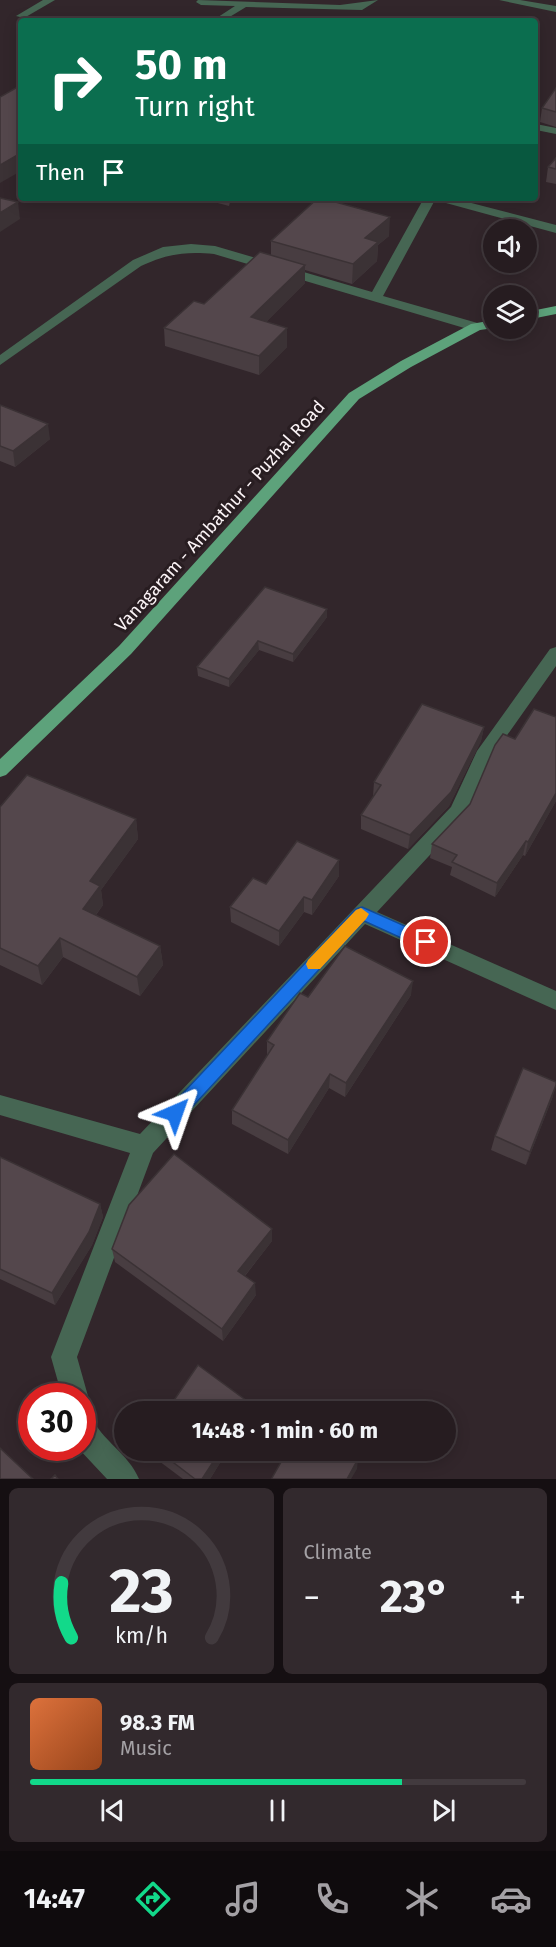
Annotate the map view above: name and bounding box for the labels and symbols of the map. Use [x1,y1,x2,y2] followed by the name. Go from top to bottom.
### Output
[110,396,330,636] street label: Vanagaram - Ambathur - Puzhal Road
[400,916,451,967] pin
[143,1081,207,1145] position arrow
[18,1383,96,1461] speed limit sign: 30

